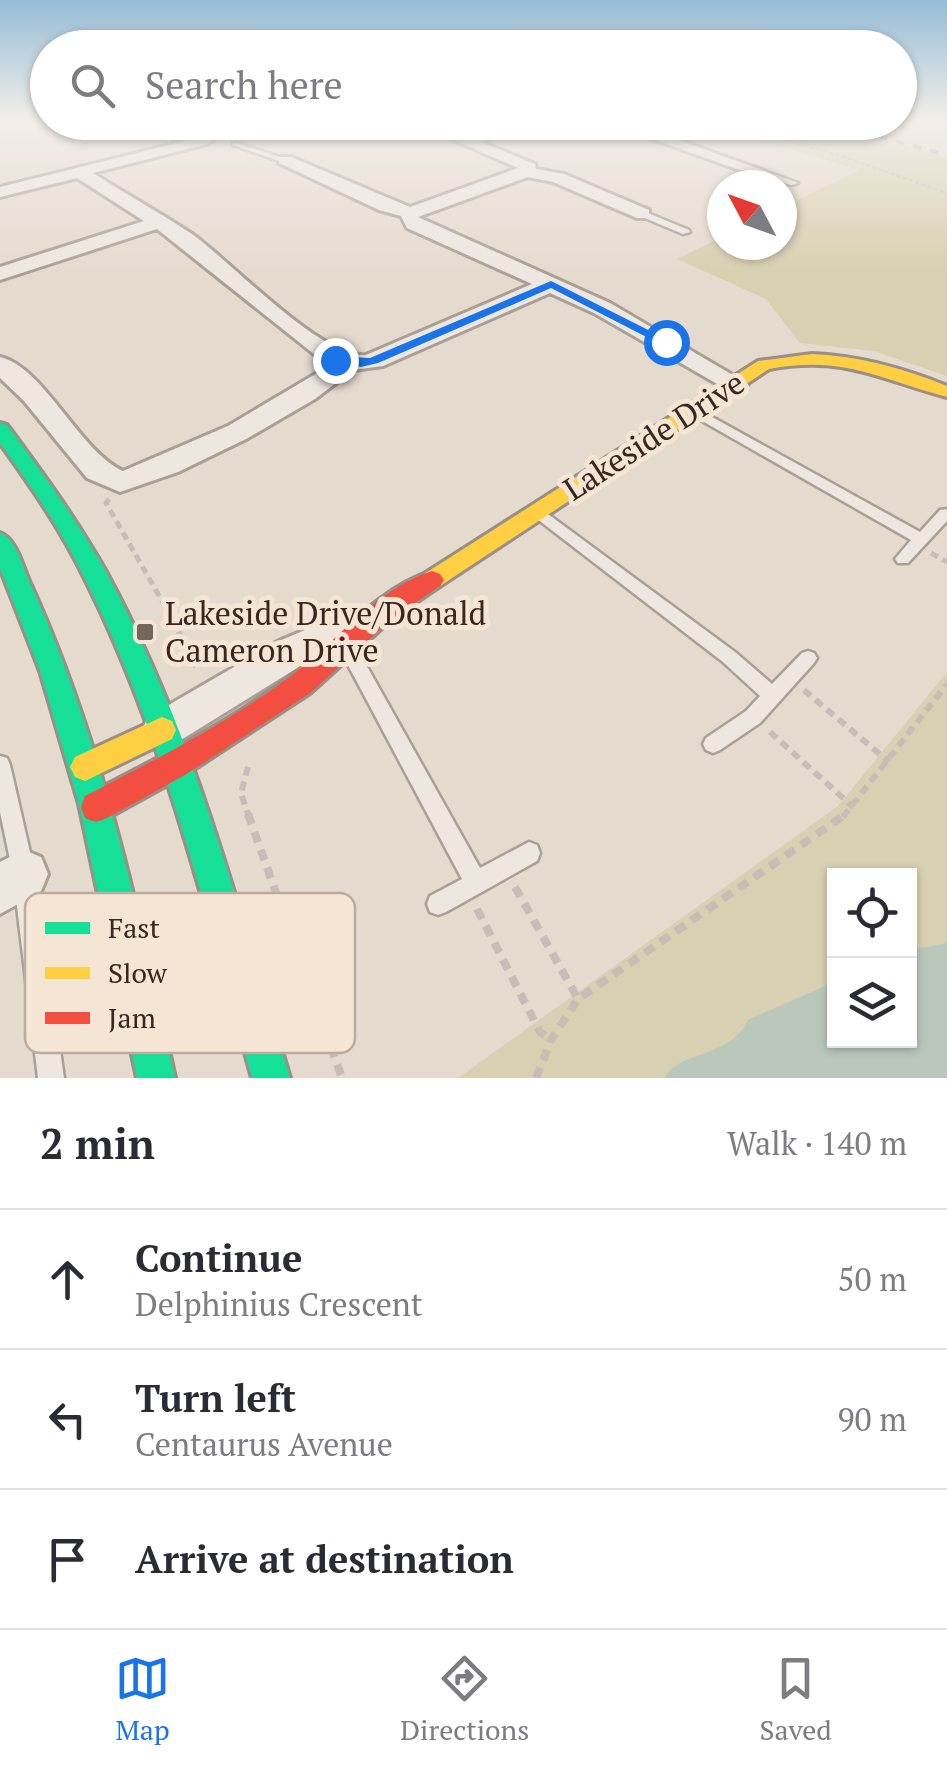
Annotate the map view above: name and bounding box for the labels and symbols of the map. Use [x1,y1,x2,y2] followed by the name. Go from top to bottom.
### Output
[707,170,797,260] north arrow
[644,320,690,366] route start
[313,338,359,384] route end
[555,361,752,509] street label: Lakeside Drive
[165,592,487,671] place label: Lakeside Drive/Donald Cameron Drive
[134,621,156,643] marker: Lakeside Drive/Donald Cameron Drive
[25,893,355,1053] legend
[108,909,160,946] text: Fast
[108,954,168,991] text: Slow
[108,999,156,1036] text: Jam

